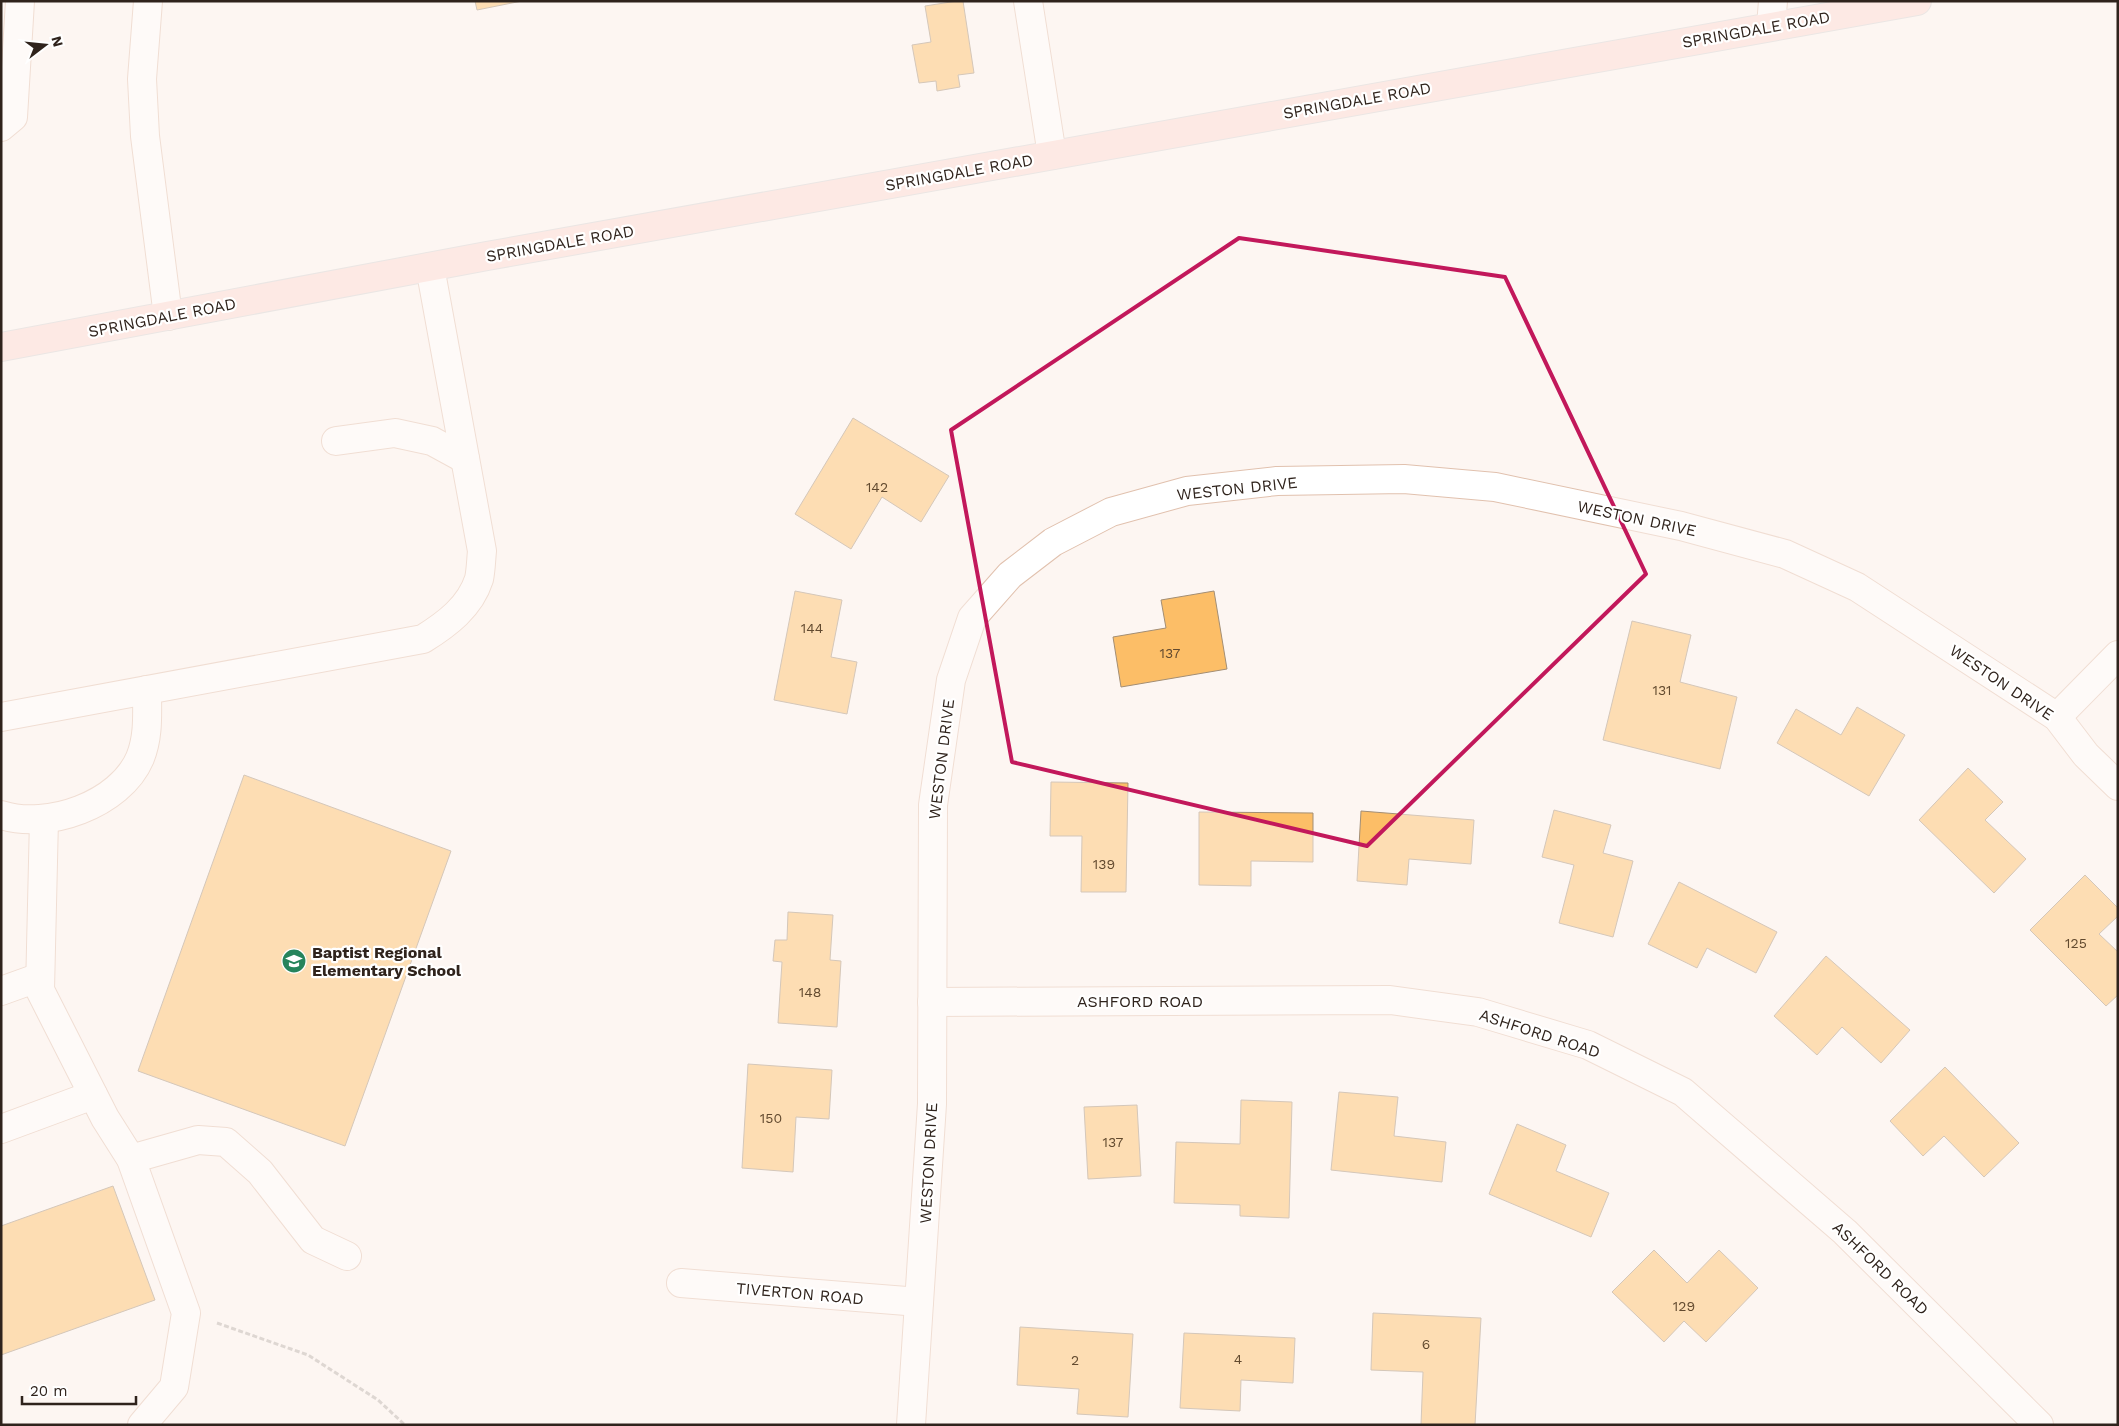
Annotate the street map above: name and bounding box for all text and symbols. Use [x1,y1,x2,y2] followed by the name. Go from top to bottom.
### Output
[1681,7,1832,52] street label: SPRINGDALE ROAD
[20,20,70,70] north arrow
[48,34,67,49] text: N
[1282,78,1433,123] street label: SPRINGDALE ROAD
[884,150,1035,195] street label: SPRINGDALE ROAD
[485,221,636,266] street label: SPRINGDALE ROAD
[87,294,238,341] street label: SPRINGDALE ROAD
[1176,473,1298,504] street label: WESTON DRIVE
[866,479,888,495] house number: 142
[1576,497,1698,540] street label: WESTON DRIVE
[801,620,823,636] house number: 144
[1946,641,2057,724] street label: WESTON DRIVE
[1160,645,1181,661] house number: 137
[1652,682,1672,698] house number: 131
[925,698,958,820] street label: WESTON DRIVE
[1093,856,1115,872] house number: 139
[2065,935,2087,951] house number: 125
[312,943,462,980] place label: Baptist Regional Elementary School
[281,948,307,974] school or university icon: Baptist Regional Elementary School
[799,984,821,1000] house number: 148
[1077,992,1203,1011] street label: ASHFORD ROAD
[1477,1005,1603,1062] street label: ASHFORD ROAD
[916,1102,941,1224] street label: WESTON DRIVE
[760,1110,782,1126] house number: 150
[1103,1134,1124,1150] house number: 137
[1829,1218,1933,1319] street label: ASHFORD ROAD
[735,1278,865,1309] street label: TIVERTON ROAD
[1673,1298,1695,1314] house number: 129
[1422,1336,1430,1352] house number: 6
[1234,1351,1242,1367] house number: 4
[1071,1352,1079,1368] house number: 2
[22,1374,136,1406] scale bar
[30,1382,68,1400] text: 20 m

